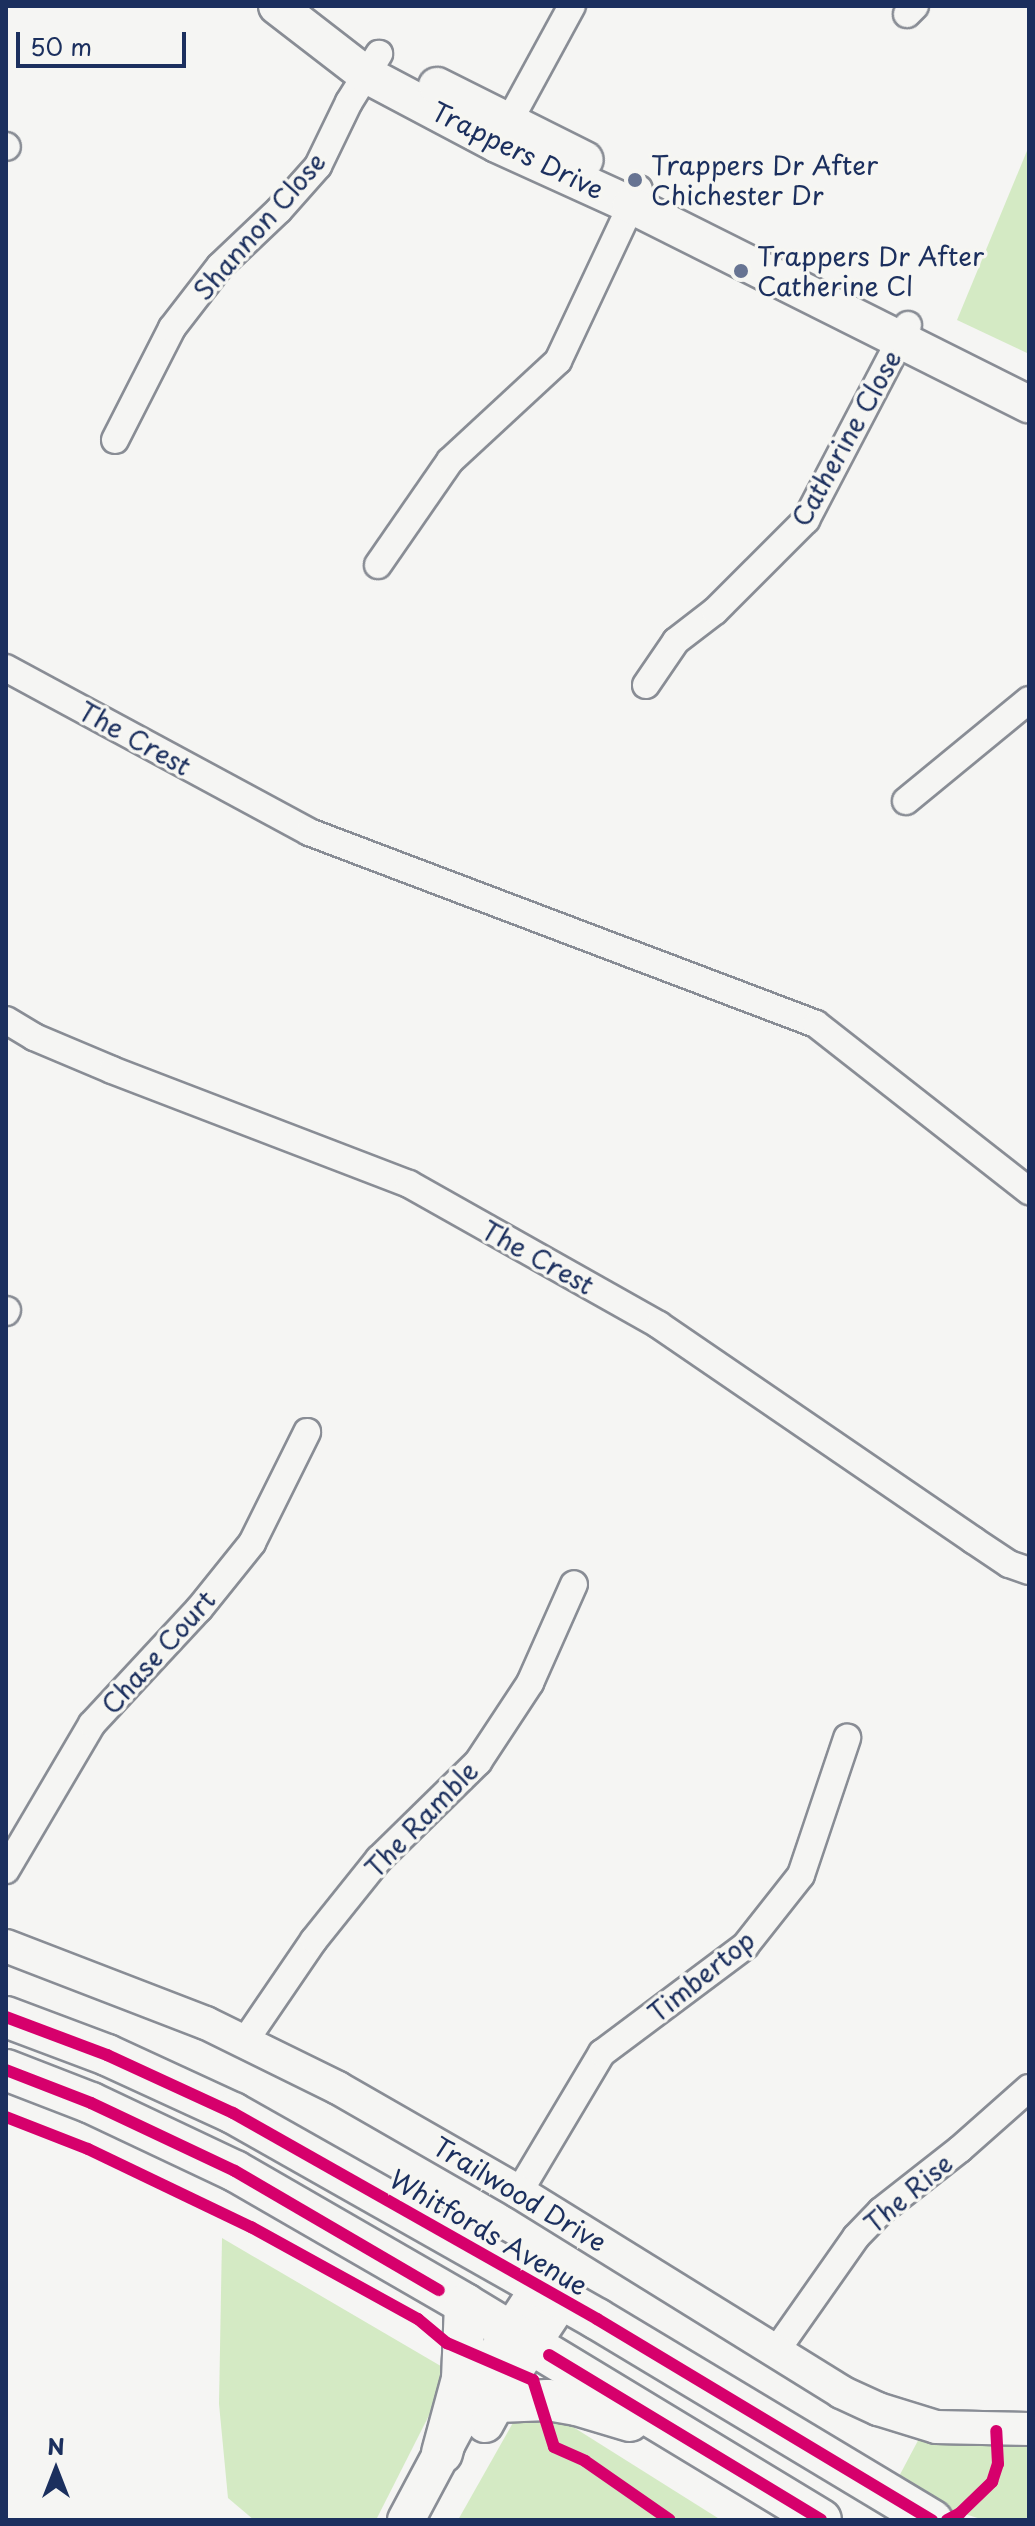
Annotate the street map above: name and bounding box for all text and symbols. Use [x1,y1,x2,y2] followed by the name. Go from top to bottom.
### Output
[20,16,190,66] scale bar
[30,28,92,64] text: 50 m
[427,95,609,205] street label: Trappers Drive
[186,146,332,306] street label: Shannon Close
[651,149,879,210] place label: Trappers Dr After Chichester Dr
[626,171,644,189] marker: Trappers Dr After Chichester Dr
[757,240,985,302] place label: Trappers Dr After Catherine Cl
[732,262,750,280] marker: Trappers Dr After Catherine Cl
[785,344,907,532] street label: Catherine Close
[74,695,196,781] street label: The Crest
[477,1214,599,1300] street label: The Crest
[94,1584,222,1720] street label: Chase Court
[358,1755,484,1883] street label: The Ramble
[642,1924,760,2028] street label: Timbertop
[427,2130,613,2258] street label: Trailwood Drive
[858,2147,958,2239] street label: The Rise
[385,2163,593,2301] street label: Whitfords Avenue
[47,2429,65,2462] text: N
[16,2430,96,2510] north arrow

